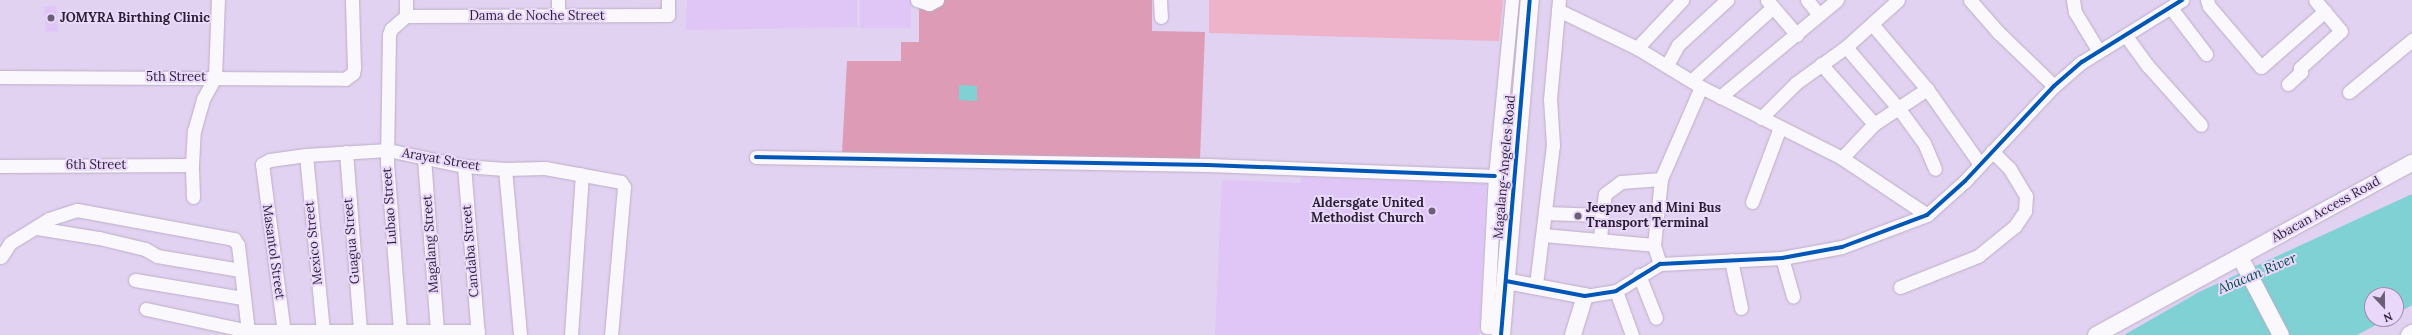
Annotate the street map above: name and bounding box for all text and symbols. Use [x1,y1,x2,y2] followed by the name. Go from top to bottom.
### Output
[469,8,605,24] street label: Dama de Noche Street
[60,10,210,26] place label: JOMYRA Birthing Clinic
[45,12,57,24] marker: JOMYRA Birthing Clinic
[146,69,206,85] street label: 5th Street
[1491,94,1519,240] street label: Magalang-Angeles Road
[401,145,481,175] street label: Arayat Street
[66,157,126,173] street label: 6th Street
[380,167,400,245] street label: Lubao Street
[2269,174,2383,246] street label: Abacan Access Road
[420,195,442,293] street label: Magalang Street
[1311,196,1424,227] place label: Aldersgate United Methodist Church
[340,197,364,285] street label: Guagua Street
[302,200,326,286] street label: Mexico Street
[1586,201,1721,232] place label: Jeepney and Mini Bus Transport Terminal
[259,204,287,300] street label: Masantol Street
[459,204,483,298] street label: Candaba Street
[1427,206,1437,216] marker: Aldersgate United Methodist Church
[1573,211,1583,221] marker: Jeepney and Mini Bus Transport Terminal
[2215,249,2299,297] water label: Abacan River
[2364,287,2404,327] north arrow
[2382,309,2395,325] text: N

